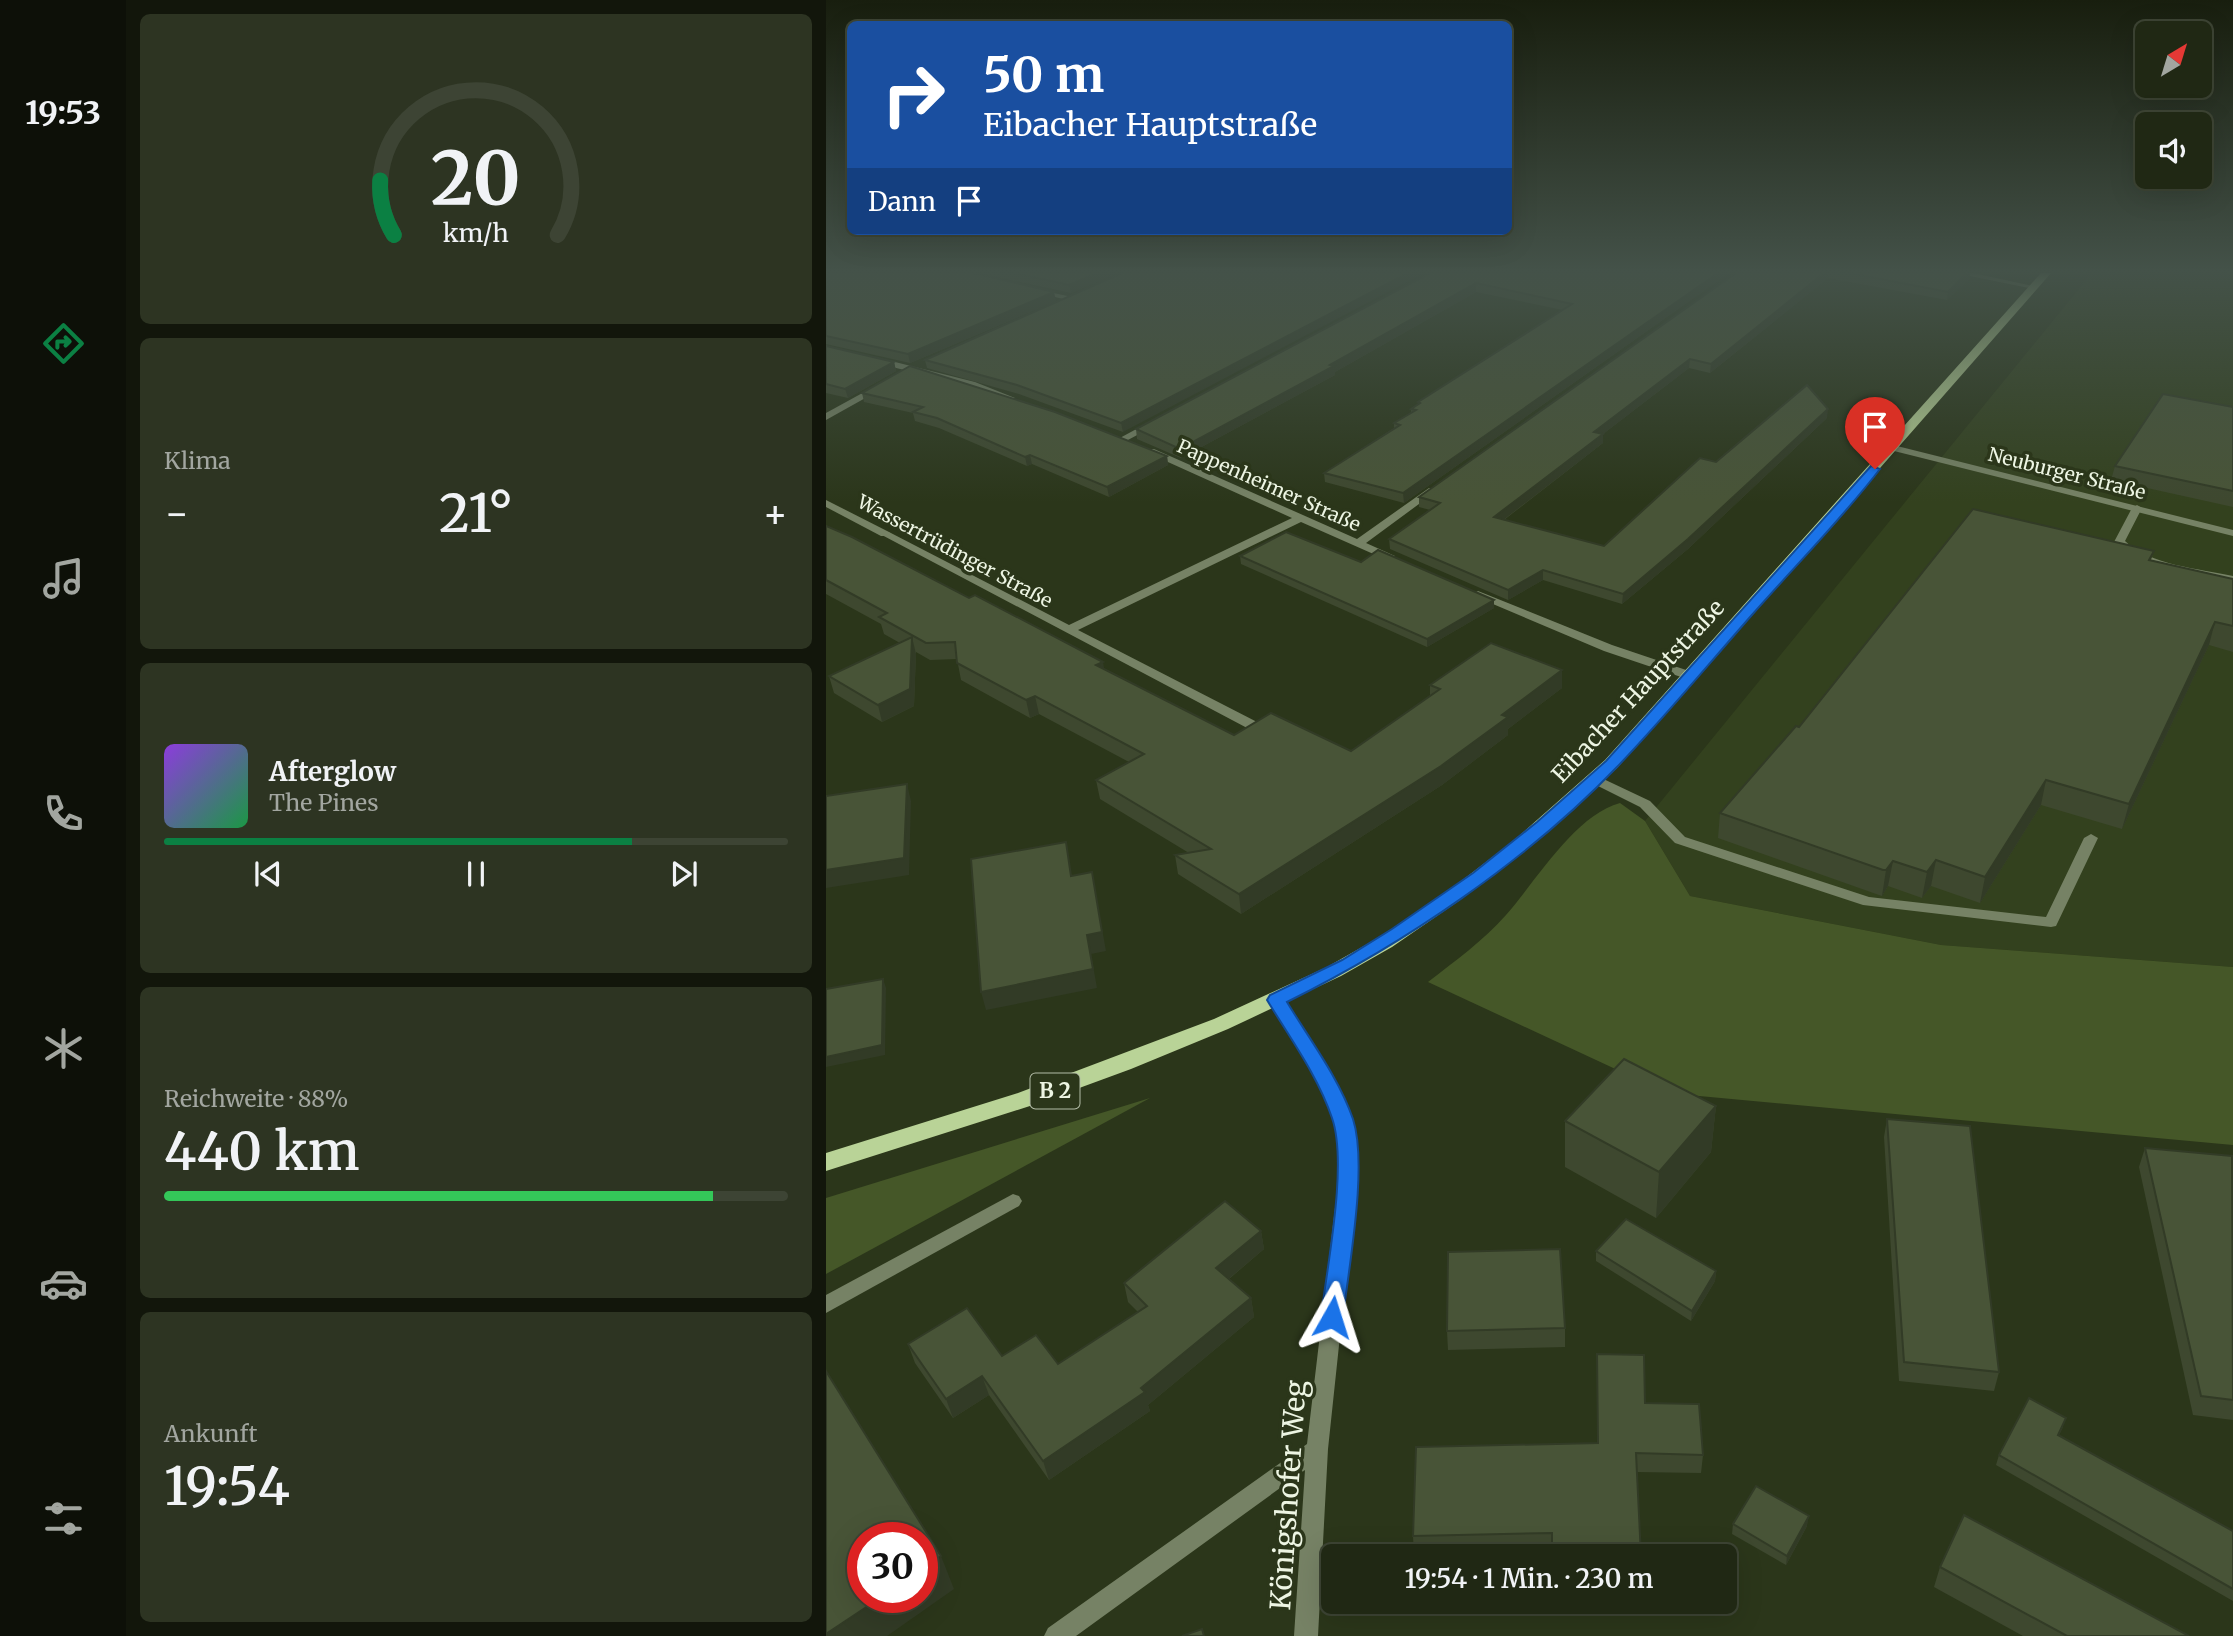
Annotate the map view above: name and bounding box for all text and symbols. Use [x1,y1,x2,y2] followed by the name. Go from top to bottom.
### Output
[2135,21,2212,98] north arrow
[2135,21,2212,189] map controls
[983,44,1104,105] text: 50 m
[868,49,959,140] icon: right
[25,93,101,133] text: 19:53
[983,105,1317,145] text: Eibacher Hauptstraße
[2135,112,2212,189] button: sound
[431,134,521,226] text: 20
[950,182,988,220] icon: arrive
[868,185,936,218] text: Dann
[443,217,509,249] text: km/h
[39,319,88,368] icon: directions
[1845,397,1905,469] pin
[1856,408,1894,446] icon: arrive
[1173,434,1365,536] street label: Pappenheimer Straße
[1986,442,2148,504] street label: Neuburger Straße
[164,446,231,475] text: Klima
[439,481,513,546] text: 21°
[852,489,1057,613] street label: Wassertrüdinger Straße
[164,490,189,537] text: −
[763,490,788,537] text: +
[39,554,88,603] icon: music
[1545,593,1730,788] street label: Eibacher Hauptstraße
[269,755,396,788] text: Afterglow
[269,788,379,817] text: The Pines
[39,789,88,838] icon: phone
[249,855,287,893] icon: previous
[457,855,495,893] icon: pause
[665,855,703,893] icon: next
[39,1024,88,1073] icon: climate
[1030,1074,1080,1108] road number: B 2
[164,1084,348,1113] text: Reichweite · 88%
[164,1119,360,1184] text: 440 km
[39,1259,88,1308] icon: car
[1295,1280,1369,1354] position arrow
[1262,1379,1314,1611] street label: Königshofer Weg
[164,1419,257,1448] text: Ankunft
[164,1454,290,1519] text: 19:54
[39,1494,88,1543] icon: filters
[847,1522,938,1613] speed limit sign: 30
[1404,1562,1654,1595] text: 19:54 · 1 Min. · 230 m

